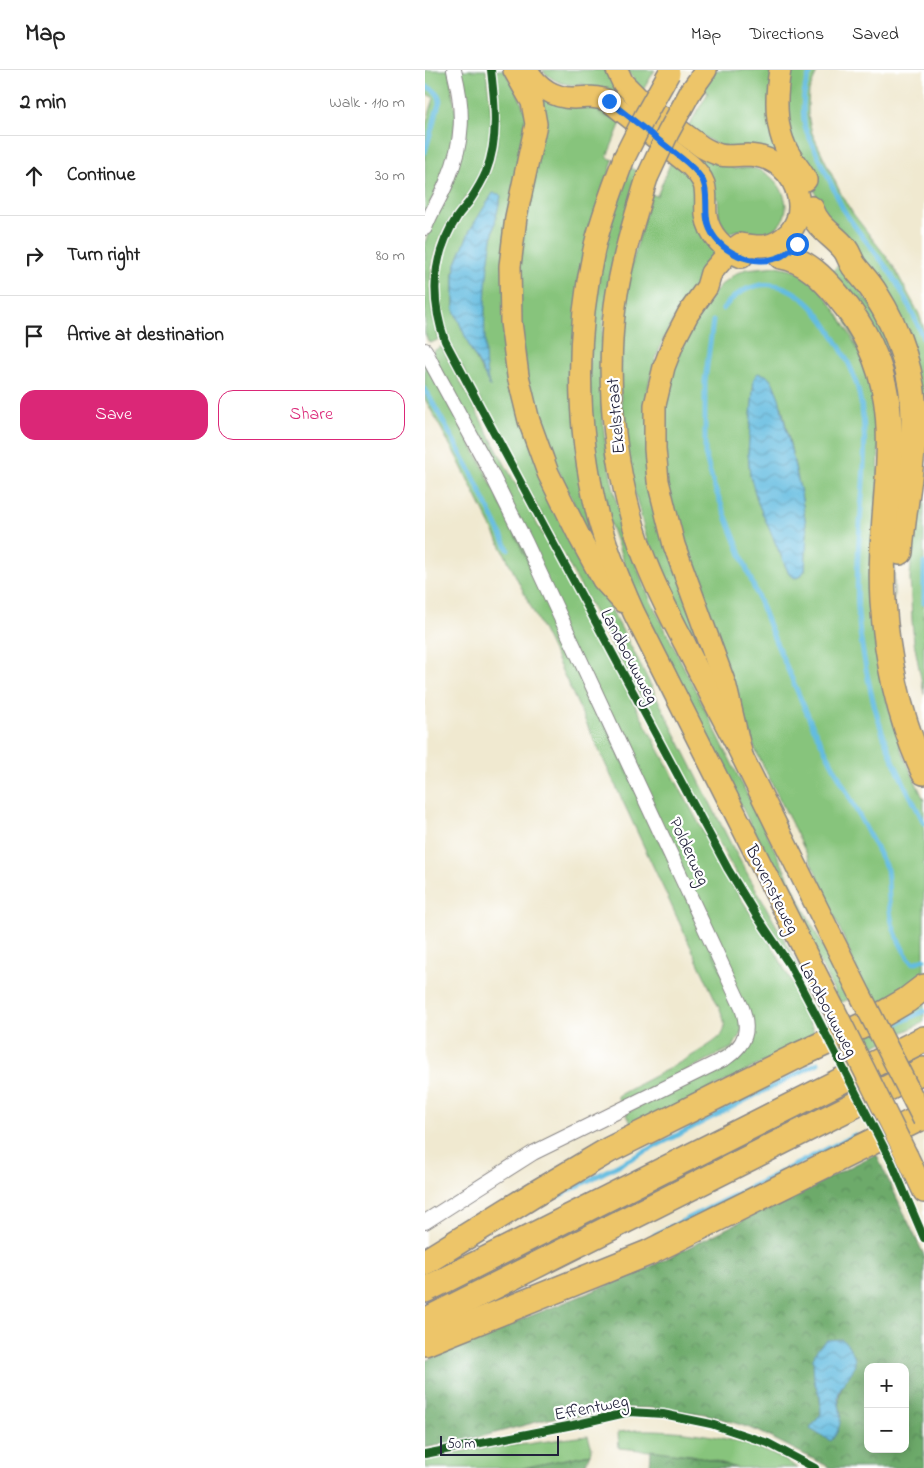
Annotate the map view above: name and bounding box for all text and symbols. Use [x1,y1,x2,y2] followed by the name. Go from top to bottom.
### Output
[25,17,66,52] text: Map
[691,22,721,48] text: Map
[749,22,824,48] text: Directions
[852,22,899,48] text: Saved
[20,88,66,118] text: 2 min
[598,90,621,113] route end
[329,91,405,115] text: Walk · 110 m
[20,162,48,190] icon: ahead
[67,162,135,189] text: Continue
[375,164,405,188] text: 30 m
[786,233,809,256] route start
[20,242,48,270] icon: right
[67,242,140,269] text: Turn right
[376,244,405,268] text: 80 m
[20,322,48,350] icon: arrive
[67,322,224,349] text: Arrive at destination
[601,377,633,455] street label: Ekelstraat
[20,390,208,440] button: Save
[218,390,405,440] button: Share
[591,605,664,710] street label: Landbouwweg
[660,813,715,891] street label: Polderweg
[736,840,805,940] street label: Bovensteweg
[790,958,863,1063] street label: Landbouwweg
[864,1363,909,1453] map controls
[864,1363,909,1408] button: +
[552,1389,631,1430] street label: Effentweg
[864,1408,909,1453] button: −
[440,1433,559,1456] scale bar
[447,1434,475,1455] text: 50 m

